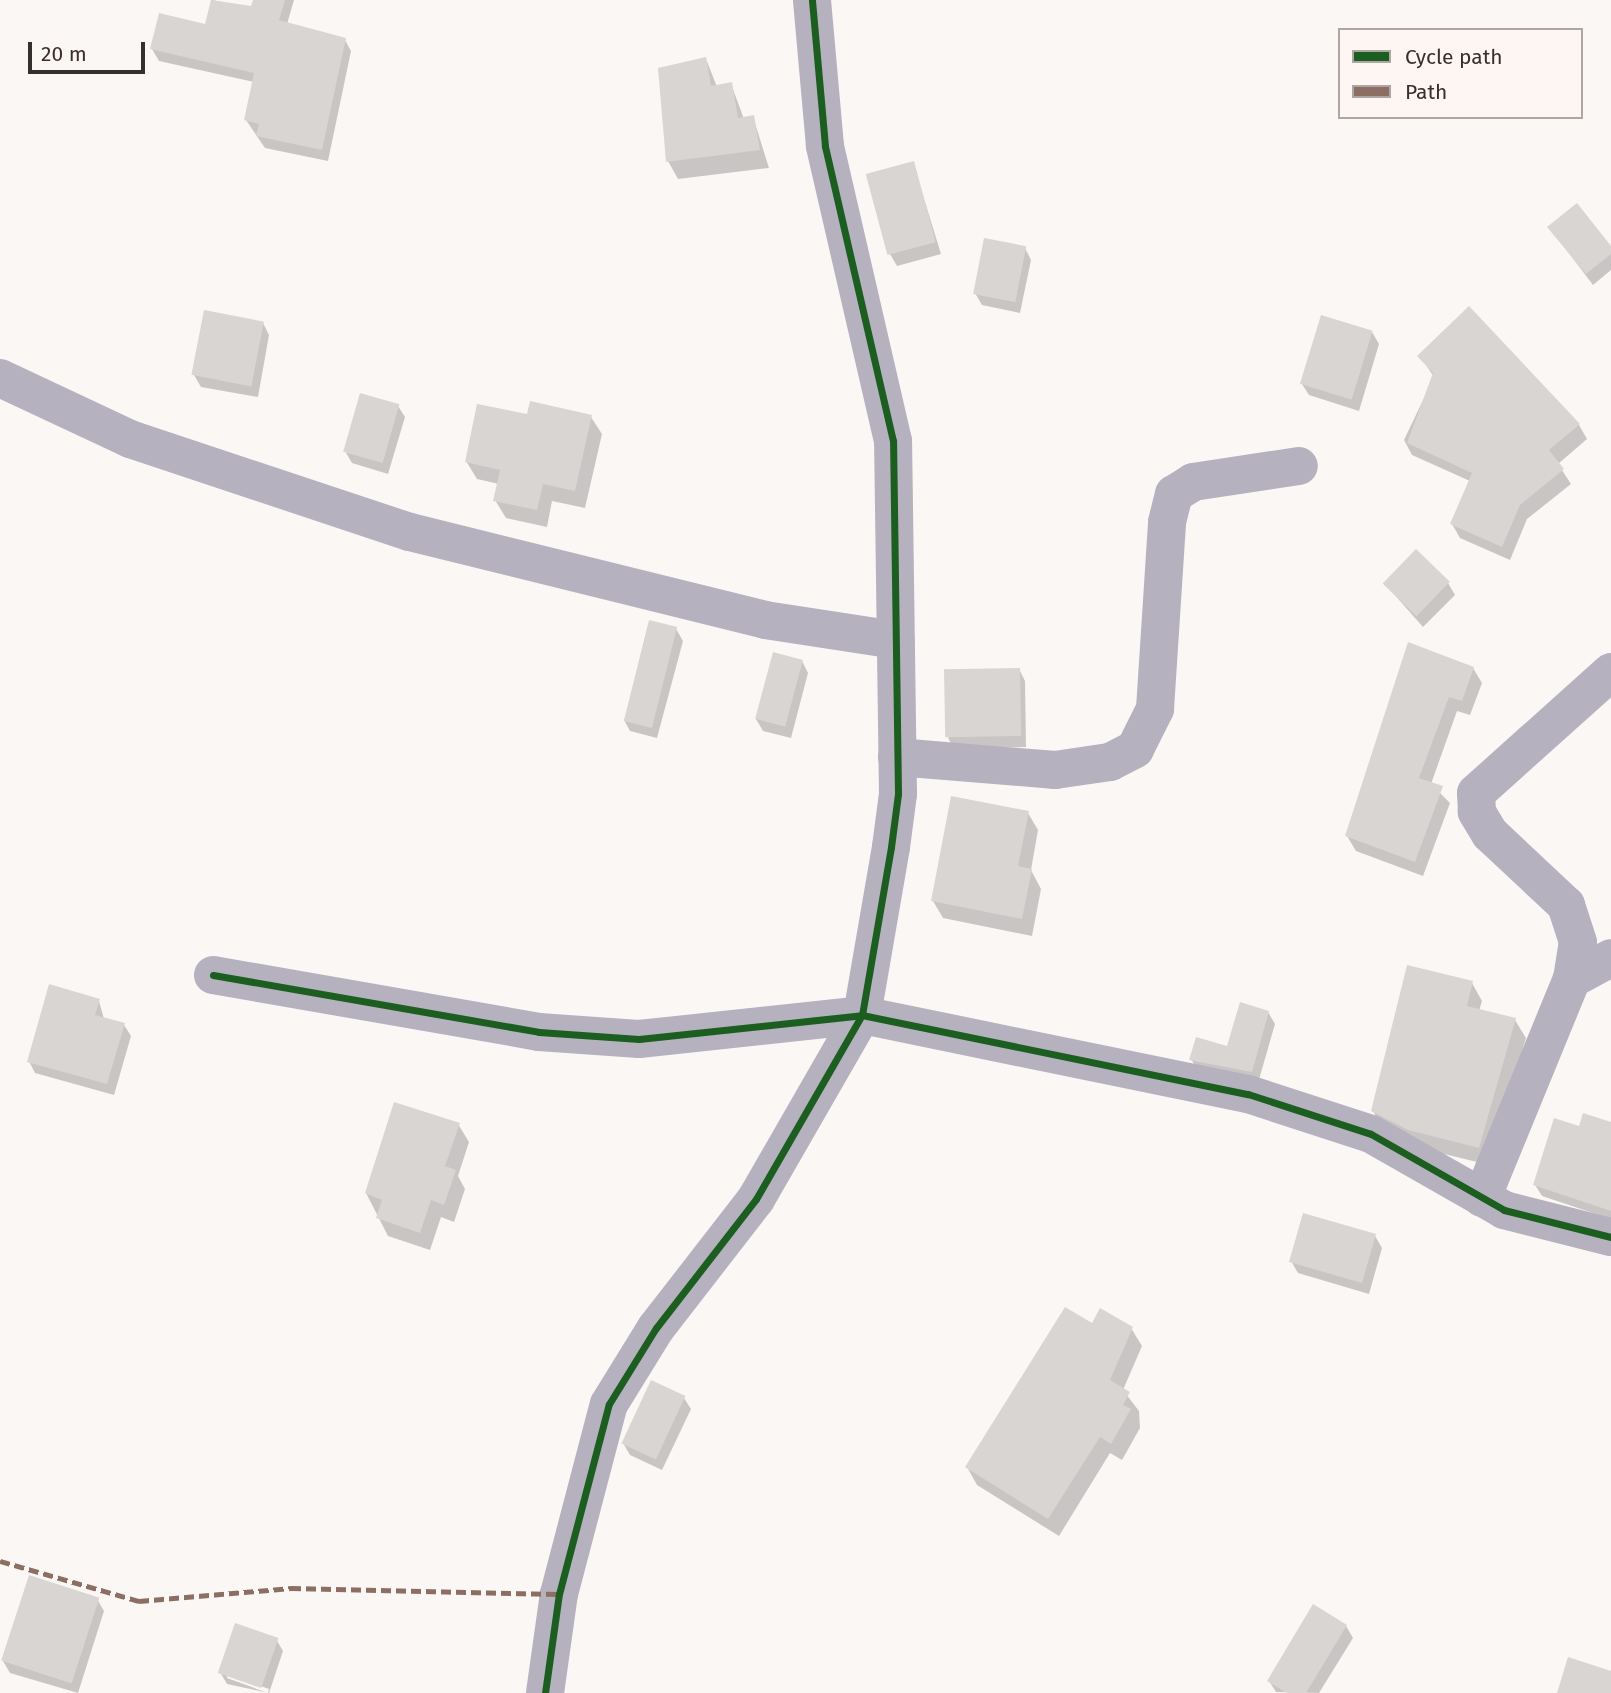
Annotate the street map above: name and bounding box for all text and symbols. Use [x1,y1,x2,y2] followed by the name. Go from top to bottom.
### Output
[32,28,149,72] scale bar
[1338,28,1583,119] legend
[41,41,87,67] text: 20 m
[1405,44,1503,70] text: Cycle path
[1405,79,1447,105] text: Path

